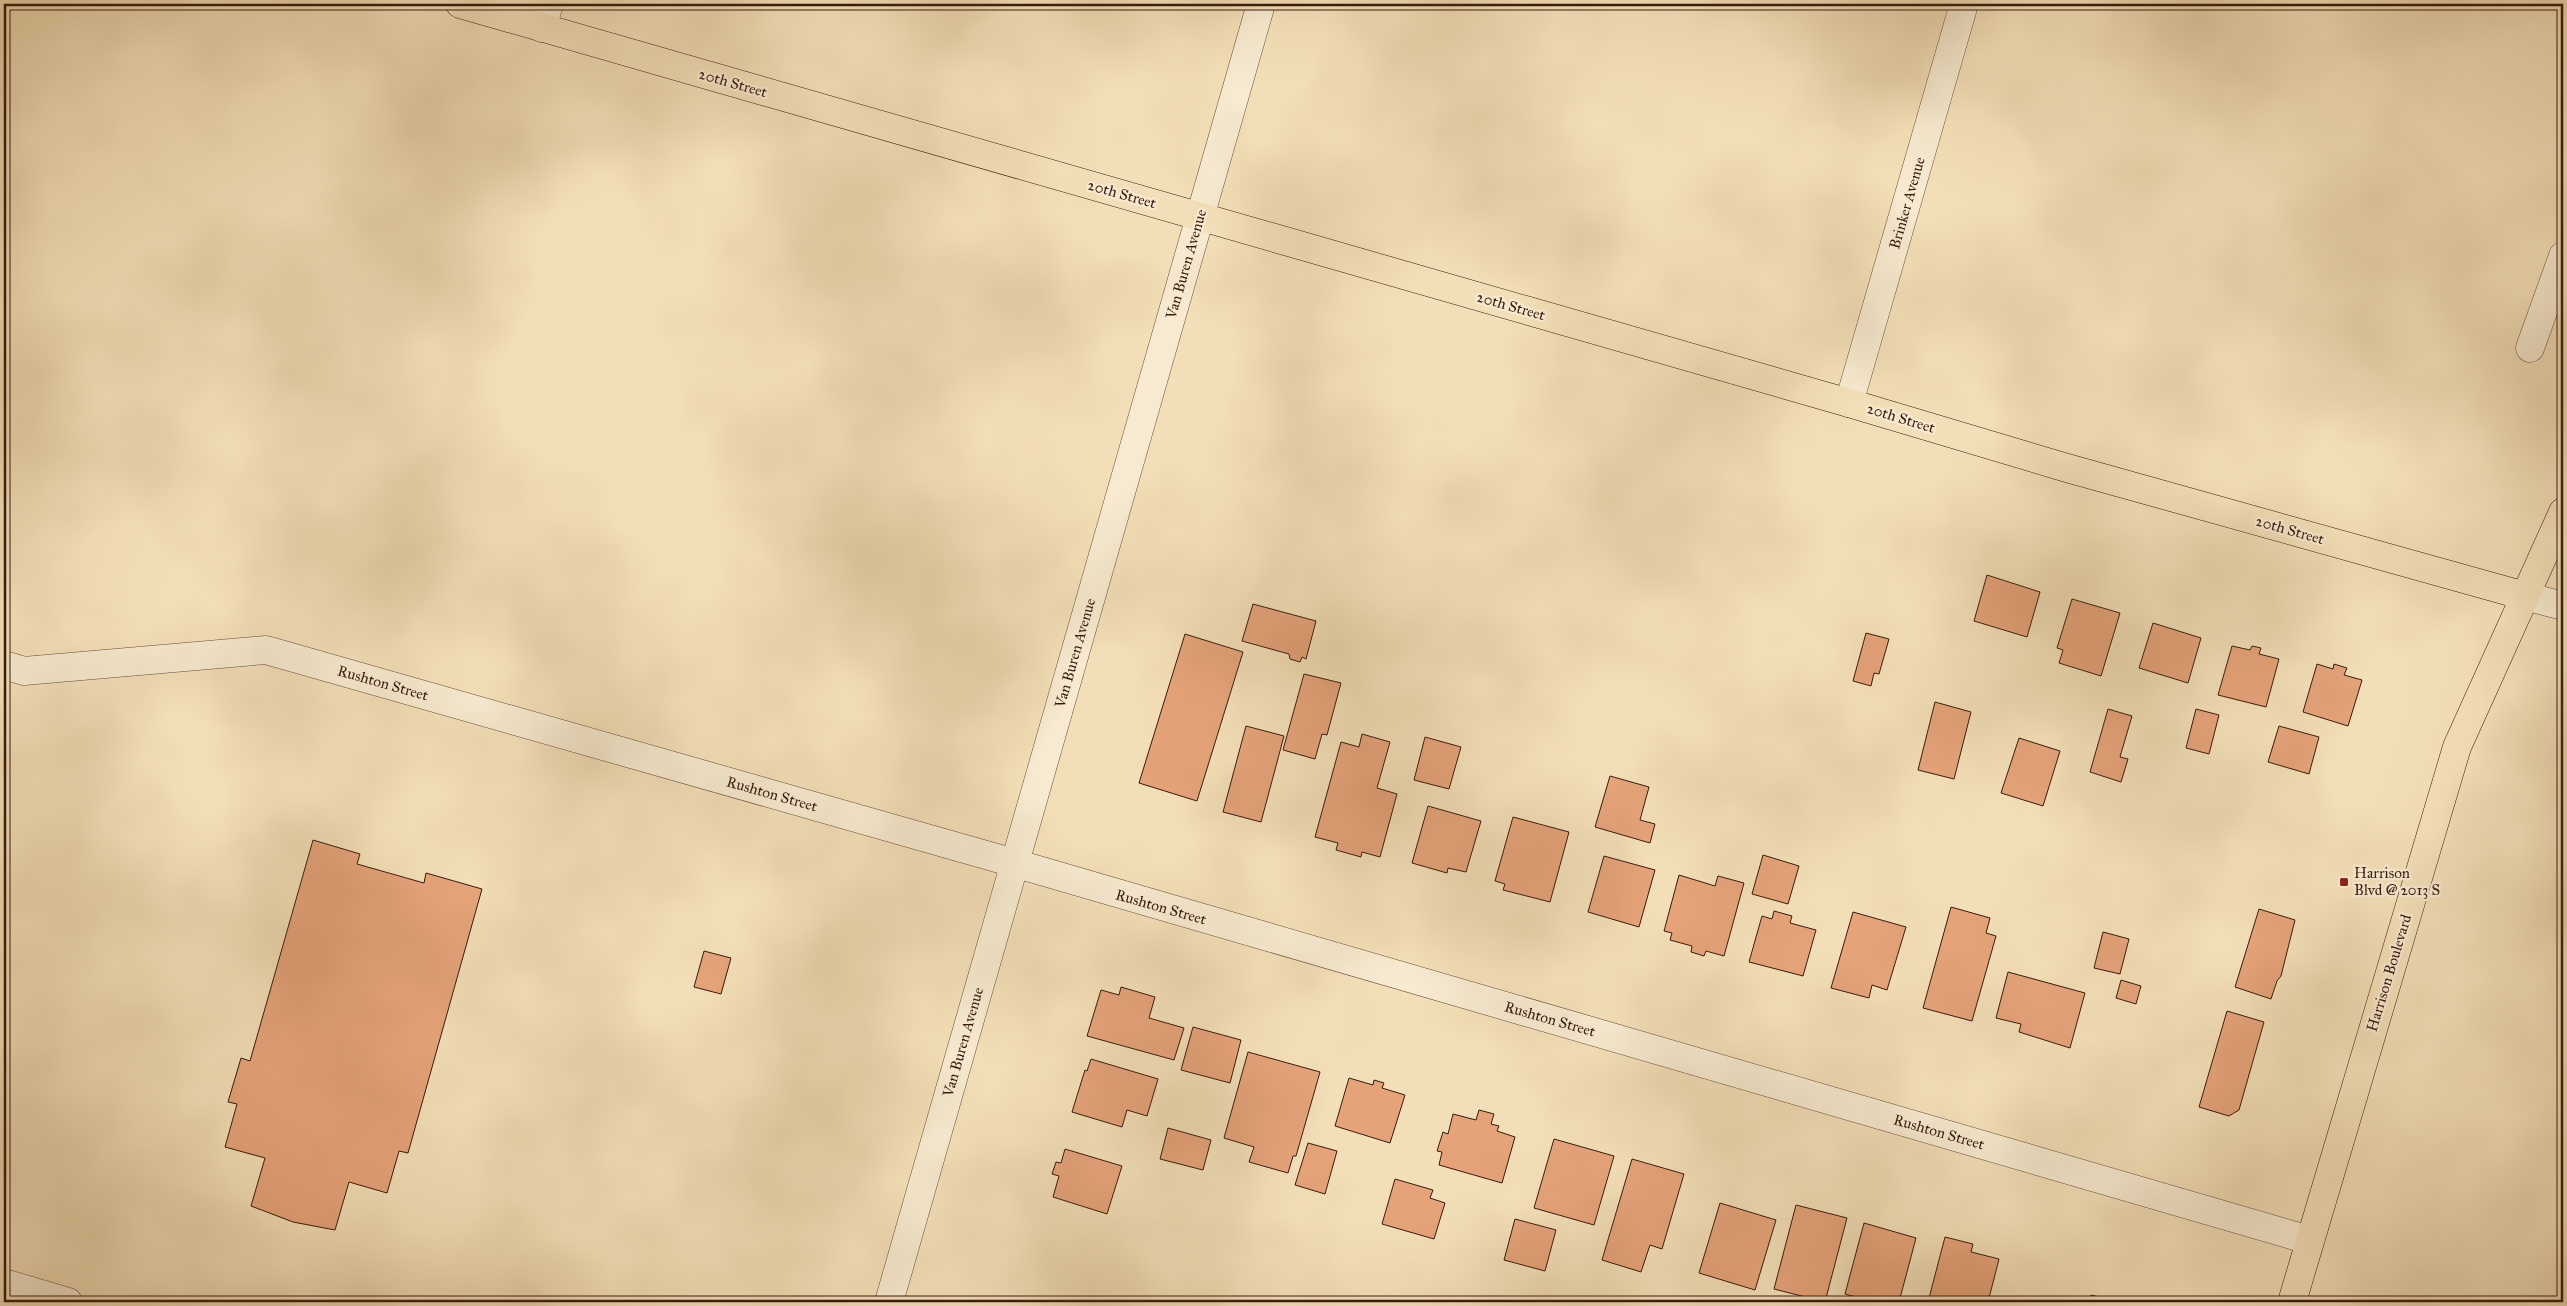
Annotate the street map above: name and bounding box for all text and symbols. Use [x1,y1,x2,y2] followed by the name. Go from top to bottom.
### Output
[697,65,770,102] street label: 20th Street
[1885,155,1929,251] street label: Brinker Avenue
[1086,176,1159,213] street label: 20th Street
[1161,207,1210,322] street label: Van Buren Avenue
[1475,288,1548,325] street label: 20th Street
[1865,399,1938,437] street label: 20th Street
[2254,512,2327,549] street label: 20th Street
[1050,596,1099,711] street label: Van Buren Avenue
[335,661,431,705] street label: Rushton Street
[724,772,820,816] street label: Rushton Street
[2354,864,2440,899] place label: Harrison Blvd @ 2013 S
[2338,876,2350,888] marker: Harrison Blvd @ 2013 S
[1113,885,1209,929] street label: Rushton Street
[2363,912,2416,1034] street label: Harrison Boulevard
[938,985,987,1100] street label: Van Buren Avenue
[1502,997,1598,1041] street label: Rushton Street
[1891,1110,1987,1154] street label: Rushton Street

